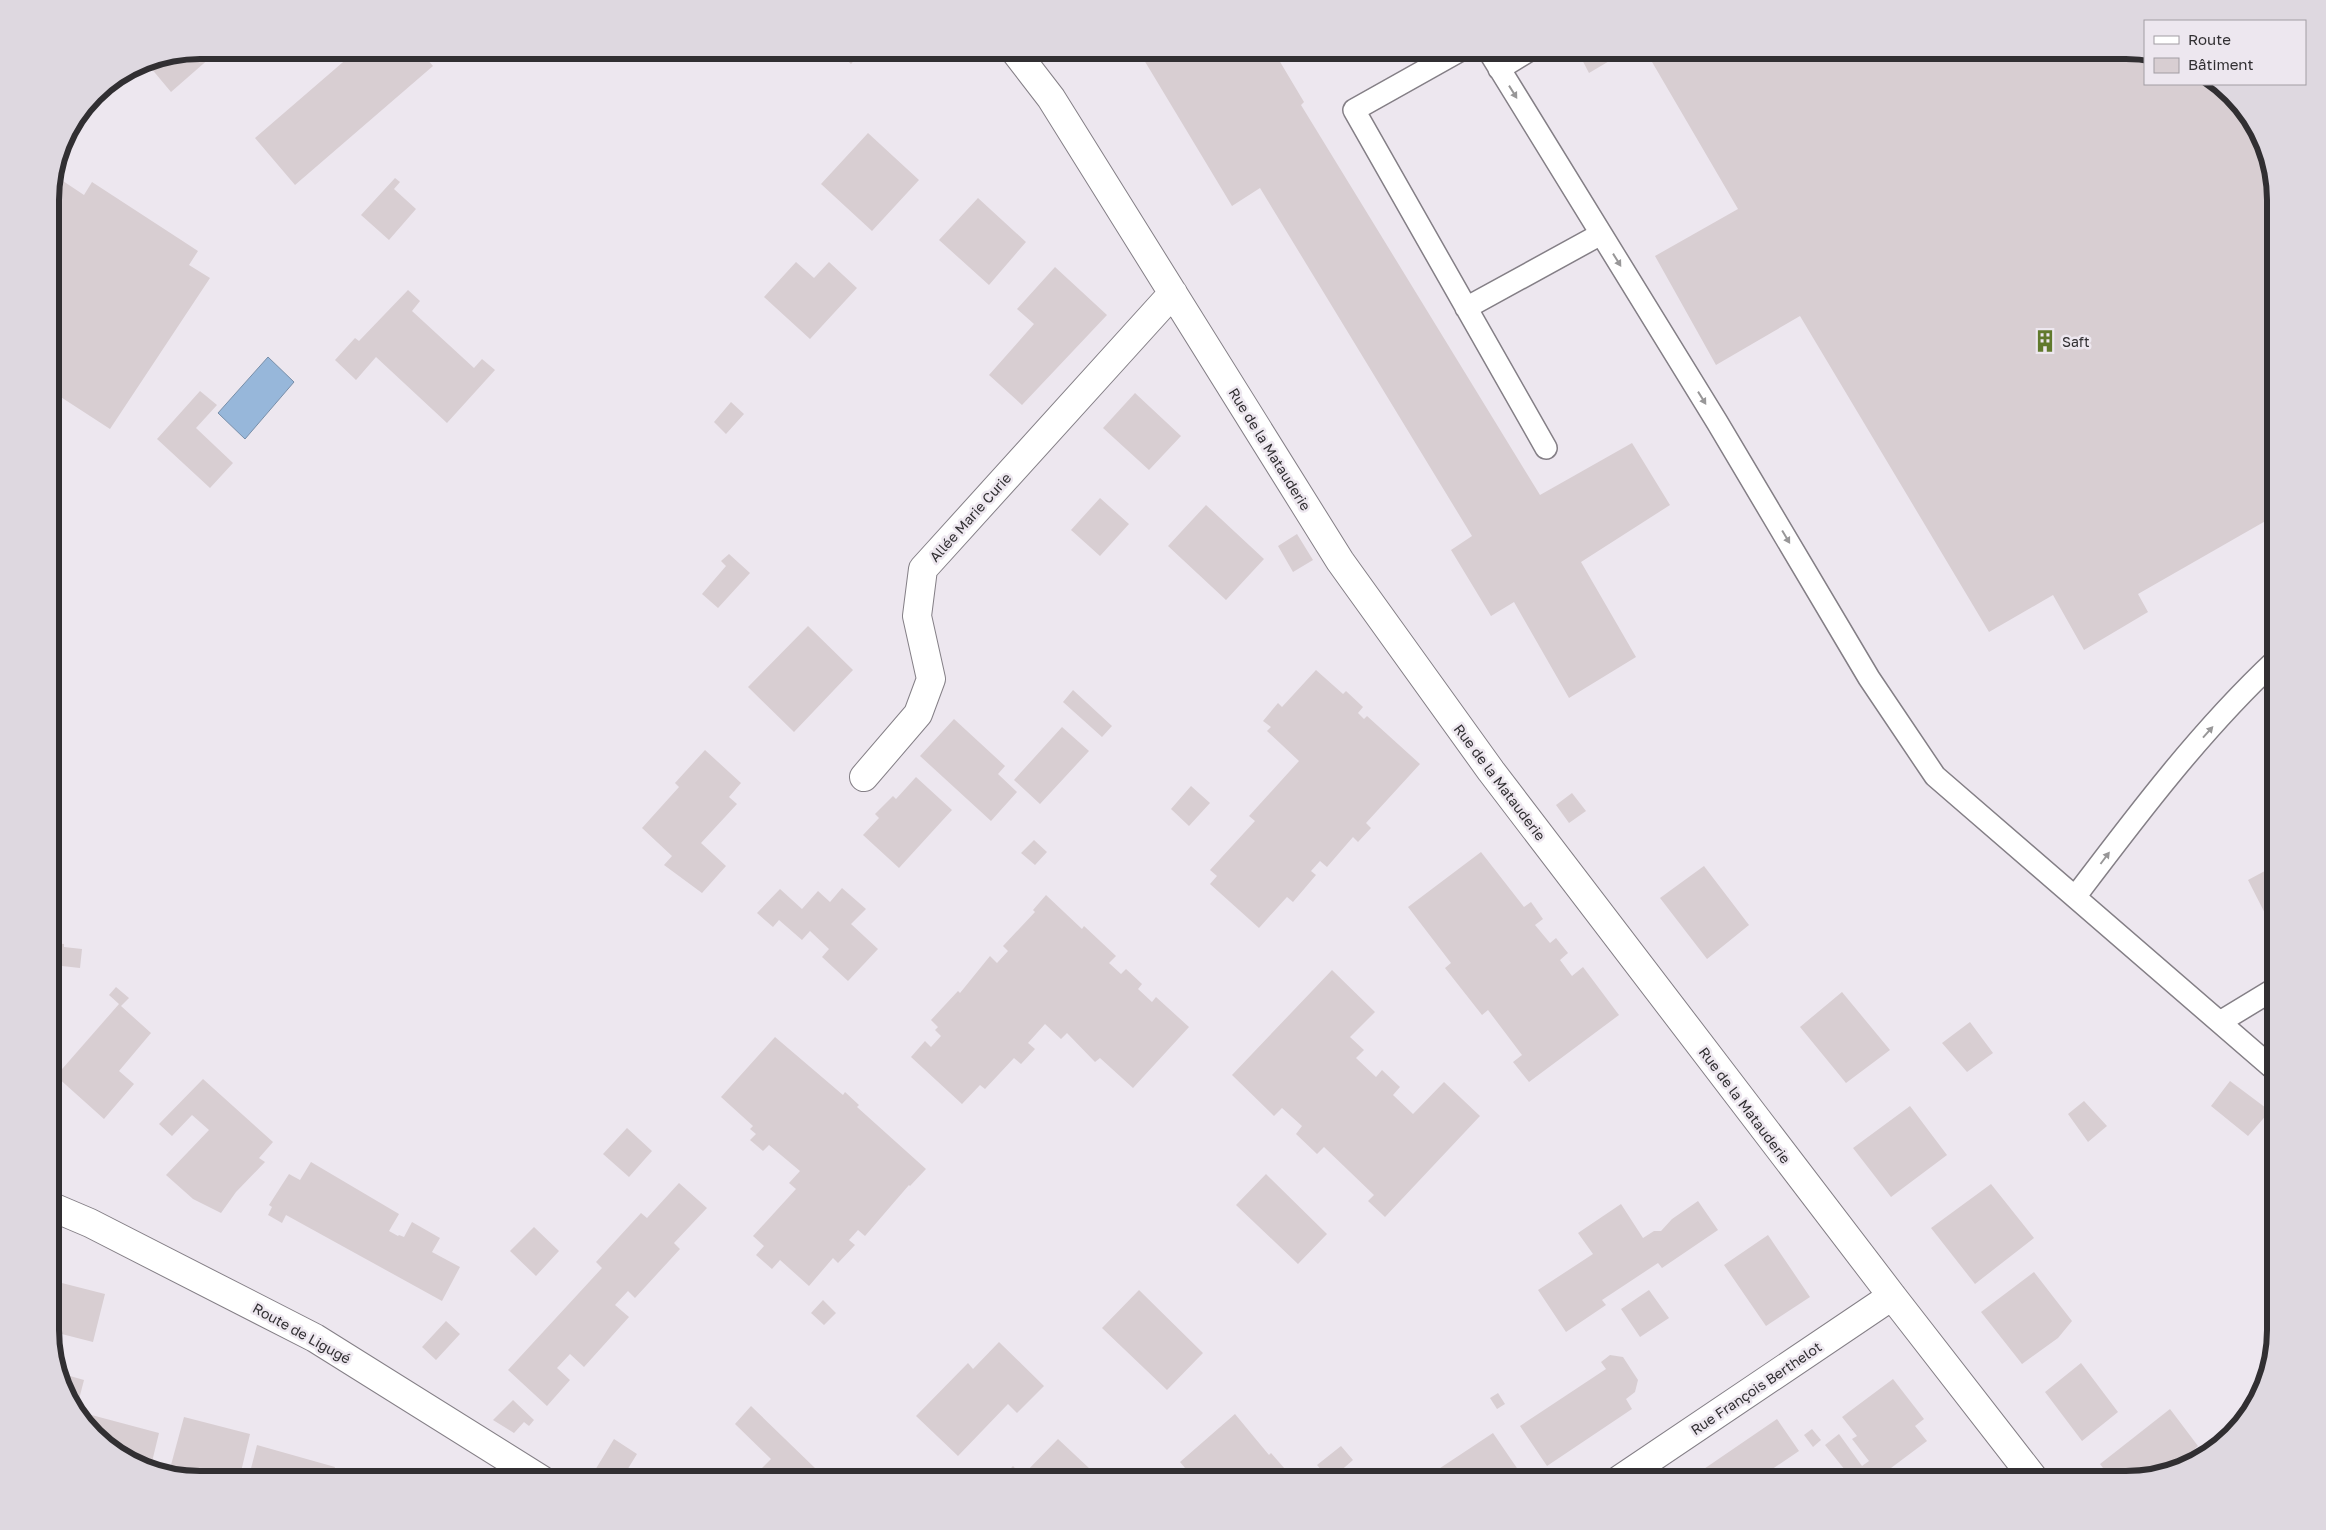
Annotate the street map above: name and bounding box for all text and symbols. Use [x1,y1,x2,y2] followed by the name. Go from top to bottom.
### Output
[2144,20,2306,85] legend
[2188,30,2231,48] text: Route
[2188,55,2253,73] text: Bâtiment
[1509,85,1518,98] one-way arrow
[1613,253,1622,266] one-way arrow
[2032,328,2058,354] building icon: Saft
[2062,333,2090,350] place label: Saft
[1225,385,1315,513] street label: Rue de la Matauderie
[1698,391,1707,404] one-way arrow
[926,469,1014,565] street label: Allée Marie Curie
[1781,531,1790,544] one-way arrow
[1451,720,1549,844] street label: Rue de la Matauderie
[2202,726,2213,739] one-way arrow
[2099,852,2110,865] one-way arrow
[1696,1043,1794,1167] street label: Rue de la Matauderie
[250,1299,354,1367] street label: Route de Ligugé
[1687,1338,1825,1438] street label: Rue François Berthelot

